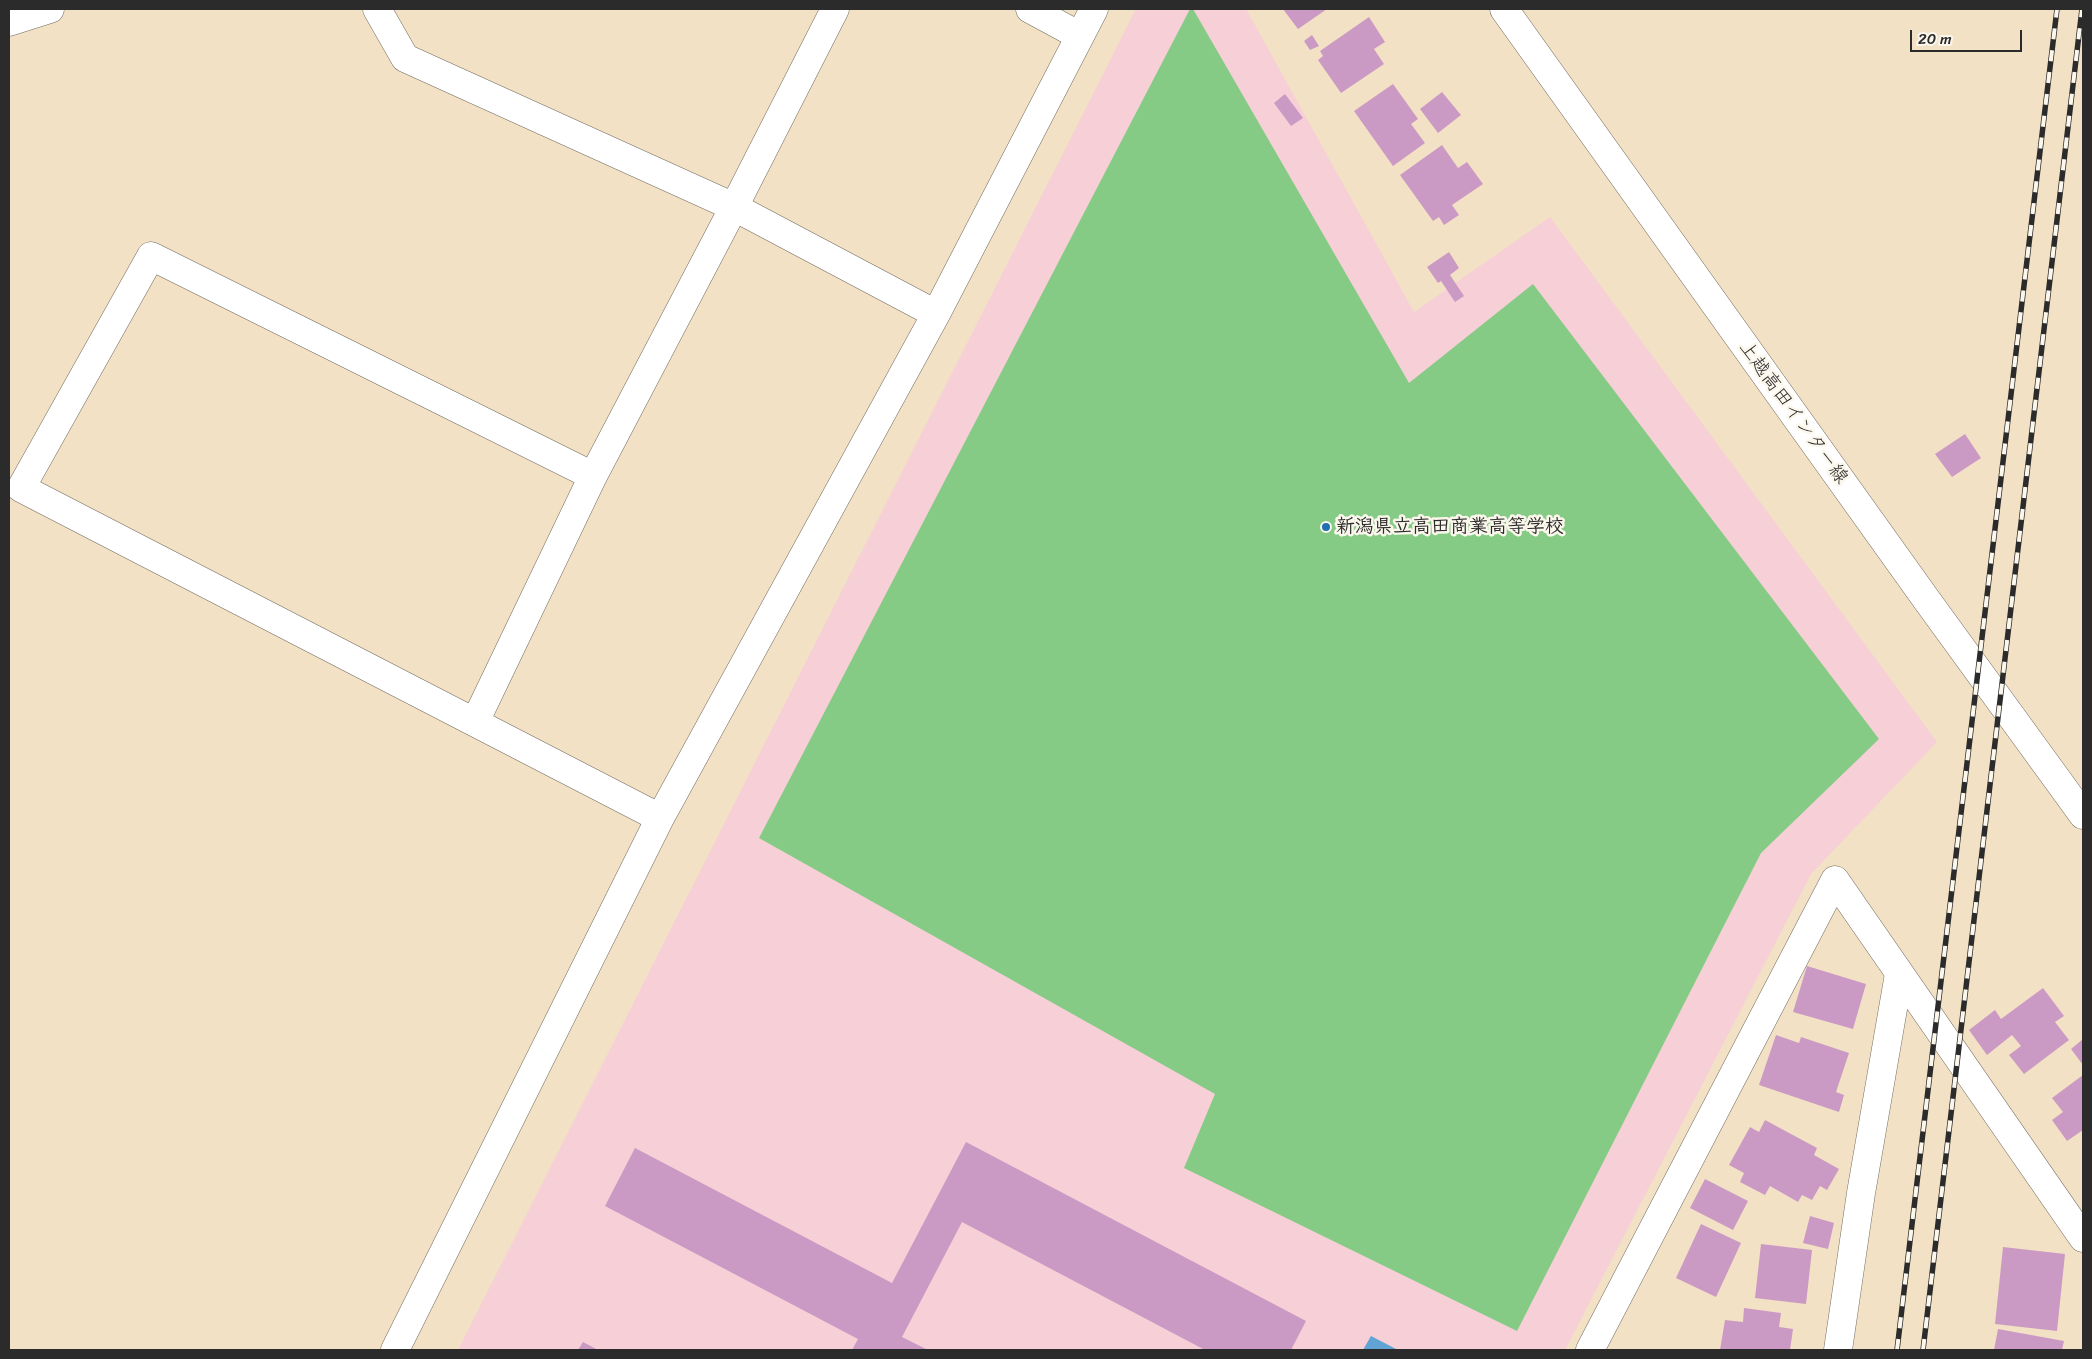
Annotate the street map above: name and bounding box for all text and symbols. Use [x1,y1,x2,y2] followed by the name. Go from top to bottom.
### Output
[1912,20,2024,52] scale bar
[1918,26,1952,52] text: 20 m
[1734,337,1852,489] street label: 上越高田インター線
[1336,516,1564,538] place label: 新潟県立高田商業高等学校
[1320,521,1332,533] marker: 新潟県立高田商業高等学校

